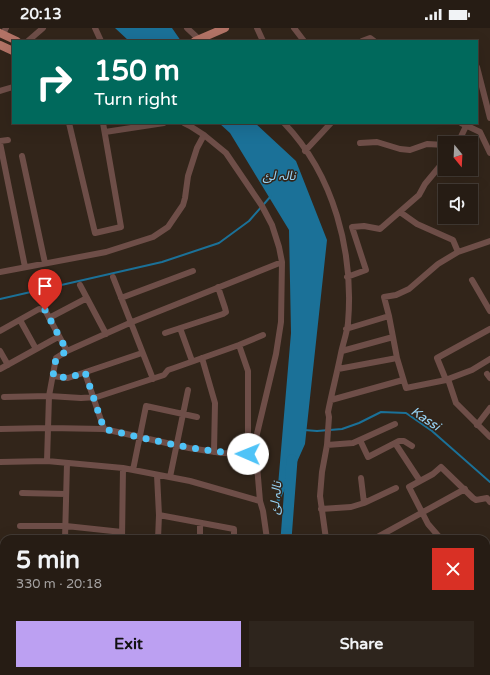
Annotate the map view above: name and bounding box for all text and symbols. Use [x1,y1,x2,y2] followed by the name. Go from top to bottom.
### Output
[20,5,62,23] text: 20:13
[94,54,180,88] text: 150 m
[28,56,80,108] icon: right
[94,88,178,110] text: Turn right
[438,136,478,176] north arrow
[438,136,478,224] map controls
[262,168,297,184] water label: نالہ لئ
[438,184,478,224] button: sound
[28,269,62,310] pin
[34,275,56,297] icon: arrive
[408,403,445,435] water label: Kassi
[227,433,269,475] position arrow
[267,480,286,515] water label: نالہ لئ
[16,546,80,575] text: 5 min
[432,548,474,590] button: close
[16,576,102,592] text: 330 m · 20:18
[16,621,241,667] button: Exit
[249,621,474,667] button: Share

